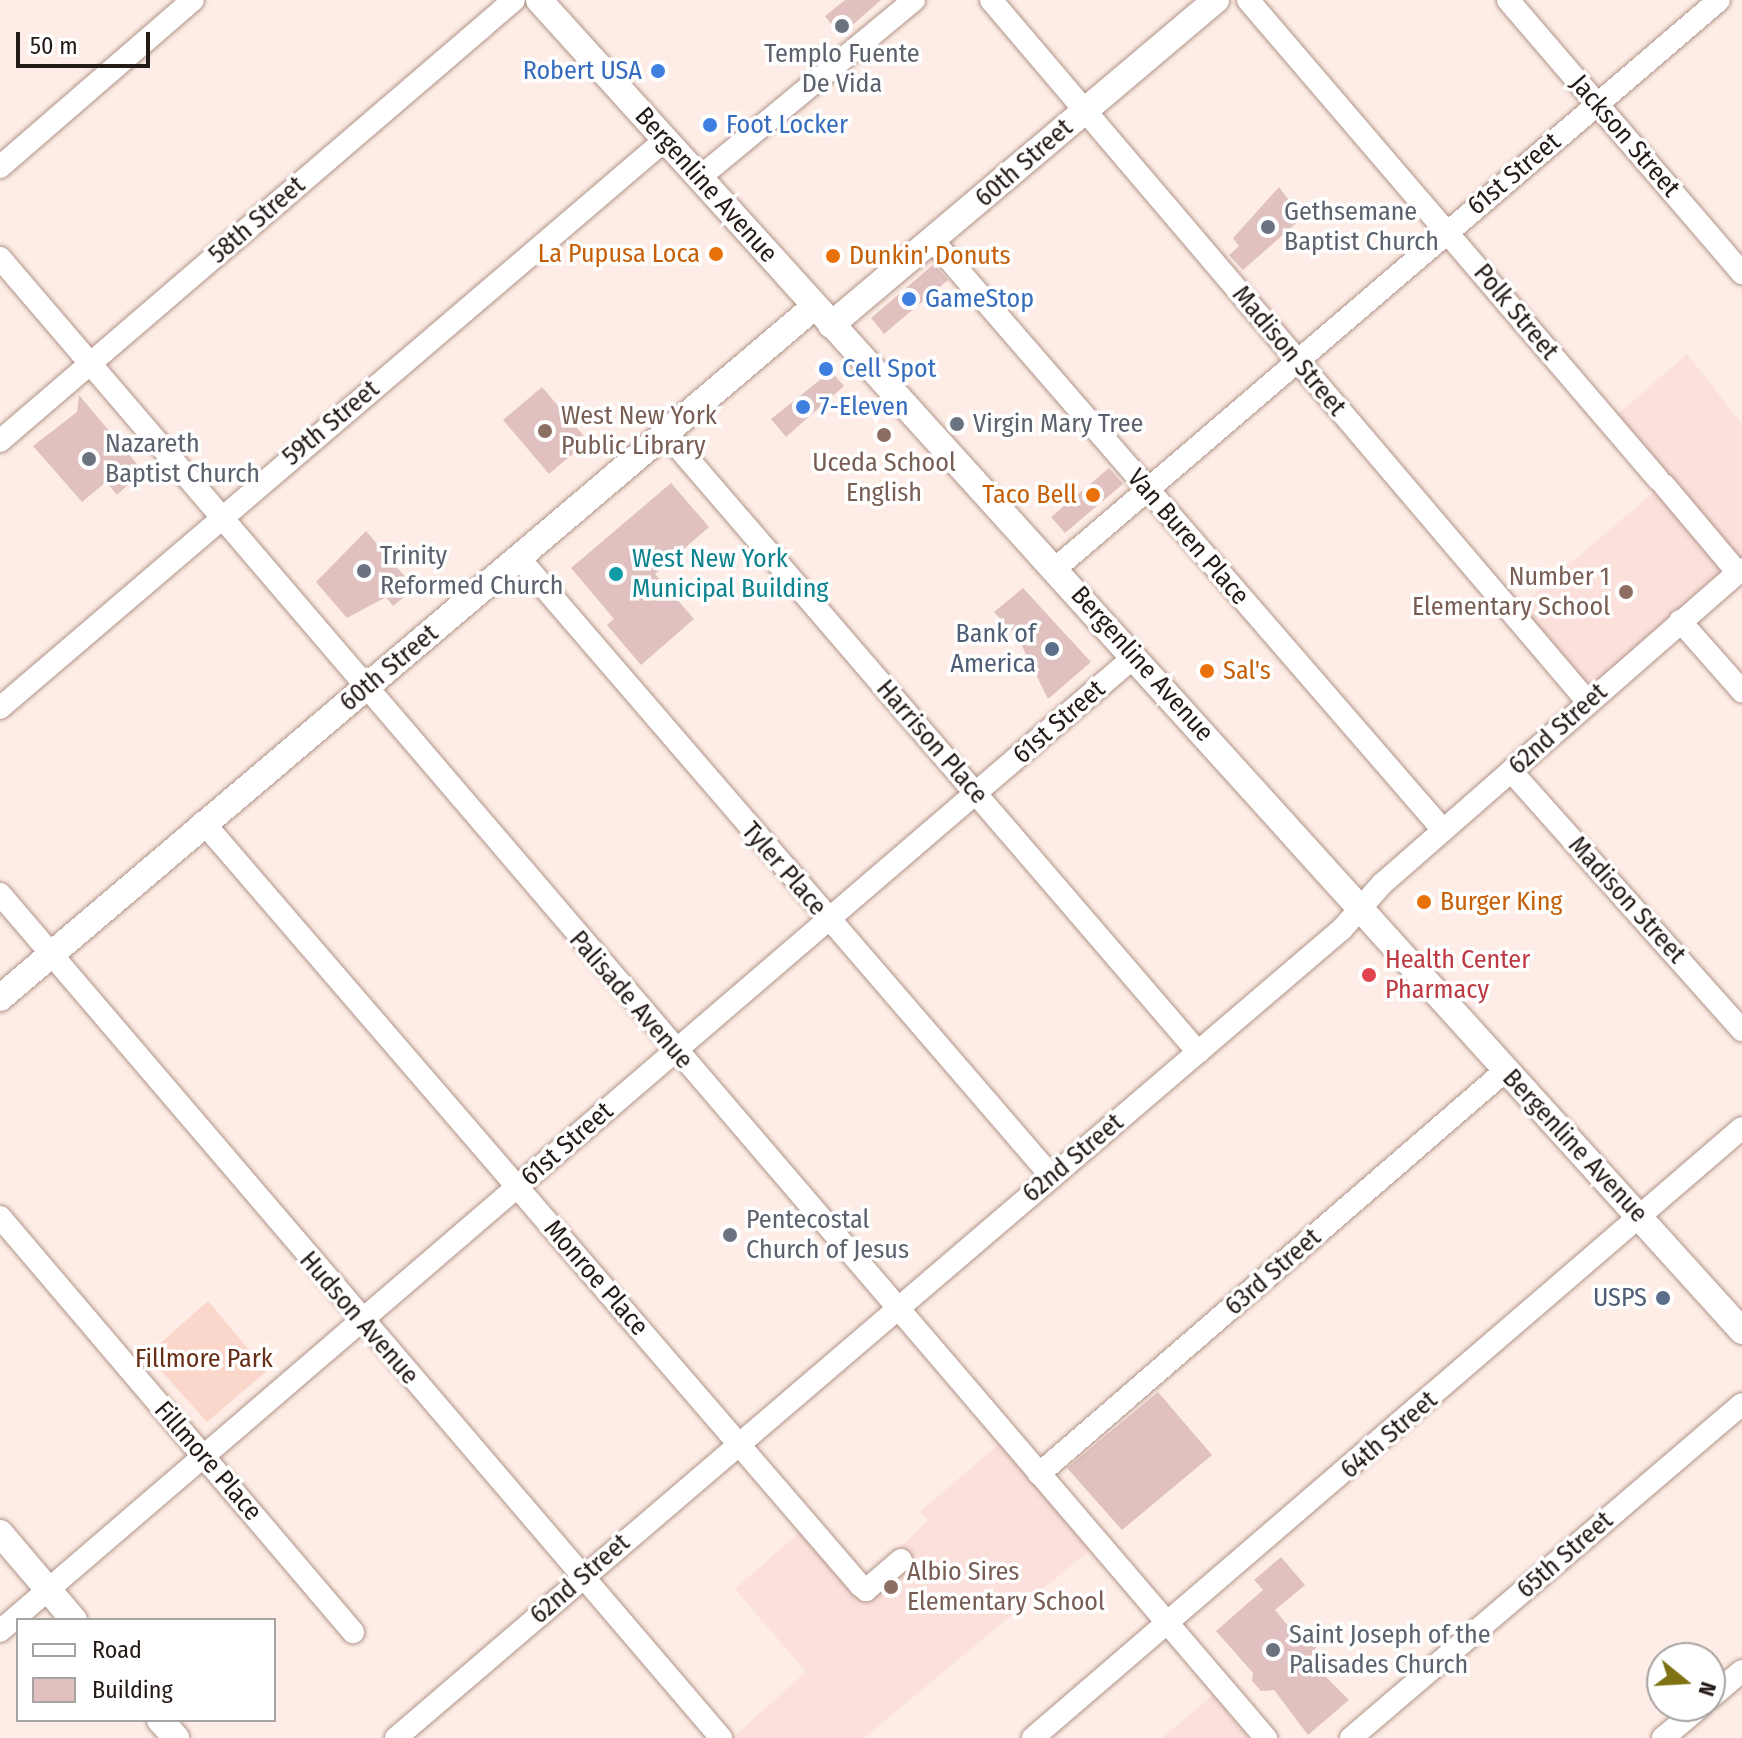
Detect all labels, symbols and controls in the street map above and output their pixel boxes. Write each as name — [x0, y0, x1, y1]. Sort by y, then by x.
scale bar — [20, 16, 154, 66]
marker: Templo Fuente De Vida — [833, 17, 851, 35]
text: 50 m — [30, 32, 78, 60]
place label: Templo Fuente De Vida — [764, 38, 920, 100]
place label: Robert USA — [523, 55, 642, 87]
marker: Robert USA — [649, 62, 667, 80]
street label: Jackson Street — [1564, 69, 1686, 203]
street label: Bergenline Avenue — [628, 101, 784, 269]
place label: Foot Locker — [726, 109, 848, 141]
street label: 60th Street — [969, 112, 1079, 214]
marker: Foot Locker — [701, 116, 719, 134]
street label: 61st Street — [1461, 126, 1567, 222]
street label: 58th Street — [203, 170, 311, 270]
place label: Gethsemane Baptist Church — [1284, 196, 1439, 258]
marker: Gethsemane Baptist Church — [1259, 218, 1277, 236]
place label: La Pupusa Loca — [538, 238, 700, 270]
place label: Dunkin' Donuts — [849, 240, 1011, 272]
marker: La Pupusa Loca — [707, 245, 725, 263]
marker: Dunkin' Donuts — [824, 247, 842, 265]
street label: Polk Street — [1467, 258, 1565, 366]
street label: Madison Street — [1226, 280, 1352, 422]
place label: GameStop — [925, 283, 1034, 315]
marker: GameStop — [900, 290, 918, 308]
place label: Cell Spot — [842, 353, 936, 385]
marker: Cell Spot — [817, 360, 835, 378]
street label: 59th Street — [276, 374, 386, 472]
place label: 7-Eleven — [819, 391, 909, 423]
marker: 7-Eleven — [794, 398, 812, 416]
place label: West New York Public Library — [561, 400, 717, 462]
place label: Virgin Mary Tree — [973, 408, 1143, 440]
marker: Virgin Mary Tree — [948, 415, 966, 433]
marker: West New York Public Library — [536, 422, 554, 440]
marker: Uceda School English — [875, 426, 893, 444]
place label: Nazareth Baptist Church — [105, 428, 260, 490]
place label: Uceda School English — [812, 447, 956, 508]
marker: Nazareth Baptist Church — [80, 450, 98, 468]
street label: Van Buren Place — [1121, 463, 1255, 611]
place label: Taco Bell — [982, 479, 1077, 511]
marker: Taco Bell — [1084, 486, 1102, 504]
place label: Trinity Reformed Church — [380, 540, 563, 602]
place label: West New York Municipal Building — [632, 543, 829, 604]
place label: Number 1 Elementary School — [1412, 561, 1610, 622]
marker: Trinity Reformed Church — [355, 562, 373, 580]
marker: West New York Municipal Building — [607, 565, 625, 583]
street label: Bergenline Avenue — [1064, 580, 1220, 748]
marker: Number 1 Elementary School — [1617, 583, 1635, 601]
street label: 60th Street — [334, 618, 444, 718]
place label: Bank of America — [950, 618, 1036, 680]
marker: Bank of America — [1043, 640, 1061, 658]
place label: Sal's — [1223, 655, 1271, 687]
marker: Sal's — [1198, 662, 1216, 680]
street label: Harrison Place — [870, 674, 994, 810]
street label: 61st Street — [1007, 674, 1111, 770]
street label: 62nd Street — [1502, 677, 1614, 781]
street label: Tyler Place — [735, 816, 833, 922]
street label: Madison Street — [1562, 830, 1692, 970]
place label: Burger King — [1440, 886, 1563, 918]
marker: Burger King — [1415, 893, 1433, 911]
street label: Palisade Avenue — [563, 925, 699, 1075]
place label: Health Center Pharmacy — [1385, 944, 1530, 1006]
marker: Health Center Pharmacy — [1360, 966, 1378, 984]
street label: Bergenline Avenue — [1496, 1063, 1654, 1229]
street label: 61st Street — [515, 1096, 619, 1192]
street label: 62nd Street — [1016, 1107, 1130, 1209]
place label: Pentecostal Church of Jesus — [746, 1204, 909, 1266]
street label: Monroe Place — [537, 1214, 655, 1342]
street label: 63rd Street — [1219, 1222, 1327, 1322]
marker: Pentecostal Church of Jesus — [721, 1226, 739, 1244]
street label: Hudson Avenue — [293, 1245, 425, 1391]
place label: USPS — [1593, 1282, 1647, 1314]
marker: USPS — [1654, 1289, 1672, 1307]
park label: Fillmore Park — [135, 1343, 273, 1375]
street label: 64th Street — [1334, 1385, 1444, 1485]
street label: Fillmore Place — [148, 1395, 268, 1527]
street label: 65th Street — [1511, 1505, 1619, 1605]
street label: 62nd Street — [524, 1527, 636, 1631]
place label: Albio Sires Elementary School — [907, 1556, 1105, 1618]
marker: Albio Sires Elementary School — [882, 1578, 900, 1596]
legend — [16, 1618, 276, 1722]
place label: Saint Joseph of the Palisades Church — [1289, 1619, 1491, 1680]
text: Road — [92, 1636, 142, 1664]
marker: Saint Joseph of the Palisades Church — [1264, 1641, 1282, 1659]
north arrow — [1646, 1642, 1726, 1722]
text: Building — [92, 1676, 173, 1704]
text: N — [1693, 1679, 1722, 1699]

